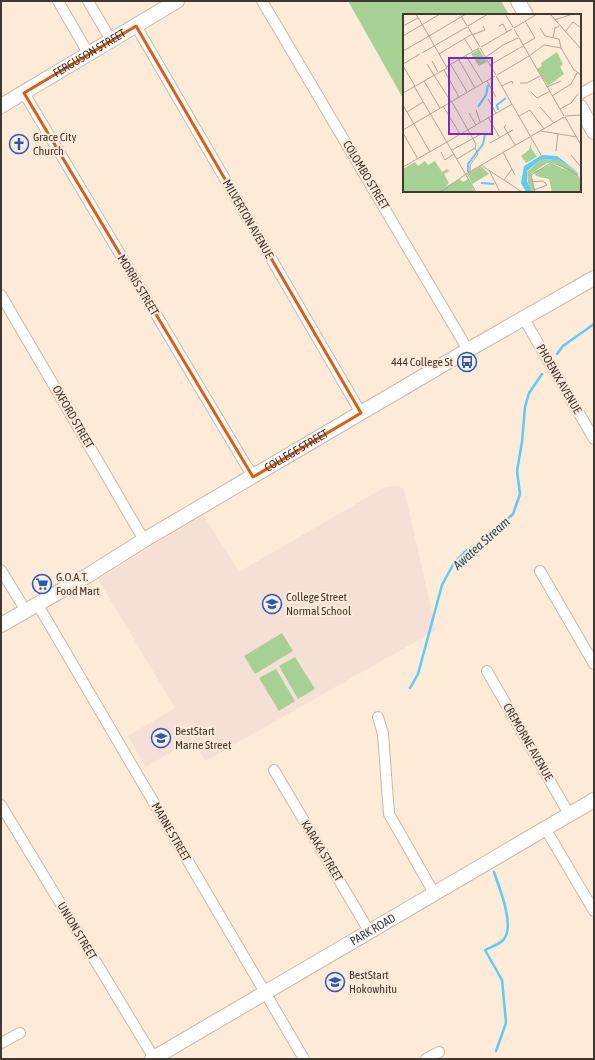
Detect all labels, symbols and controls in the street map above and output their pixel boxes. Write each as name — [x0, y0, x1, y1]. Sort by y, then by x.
inset map — [403, 14, 581, 192]
street label: FERGUSON STREET — [51, 26, 129, 80]
place label: Grace City Church — [33, 130, 76, 158]
church icon: Grace City Church — [8, 133, 30, 155]
street label: COLOMBO STREET — [340, 138, 392, 213]
street label: MILVERTON AVENUE — [220, 177, 276, 261]
street label: MORRIS STREET — [114, 252, 162, 319]
street label: PHOENIX AVENUE — [533, 342, 585, 416]
bus stop icon: 444 College St — [456, 351, 478, 373]
place label: 444 College St — [391, 355, 454, 369]
street label: OXFORD STREET — [49, 383, 97, 452]
street label: COLLEGE STREET — [262, 426, 331, 475]
water label: Awatea Stream — [449, 514, 513, 573]
place label: G.O.A.T. Food Mart — [56, 570, 100, 598]
supermarket icon: G.O.A.T. Food Mart — [31, 573, 53, 595]
place label: College Street Normal School — [286, 590, 352, 618]
school or university icon: College Street Normal School — [261, 593, 283, 615]
street label: CREMORNE AVENUE — [500, 701, 556, 783]
place label: BestStart Marne Street — [175, 724, 232, 752]
school or university icon: BestStart Marne Street — [150, 727, 172, 749]
street label: MARNE STREET — [149, 800, 194, 865]
street label: KARAKA STREET — [298, 818, 346, 885]
street label: UNION STREET — [54, 900, 100, 963]
street label: PARK ROAD — [348, 911, 398, 948]
place label: BestStart Hokowhitu — [349, 968, 397, 996]
school or university icon: BestStart Hokowhitu — [324, 971, 346, 993]

